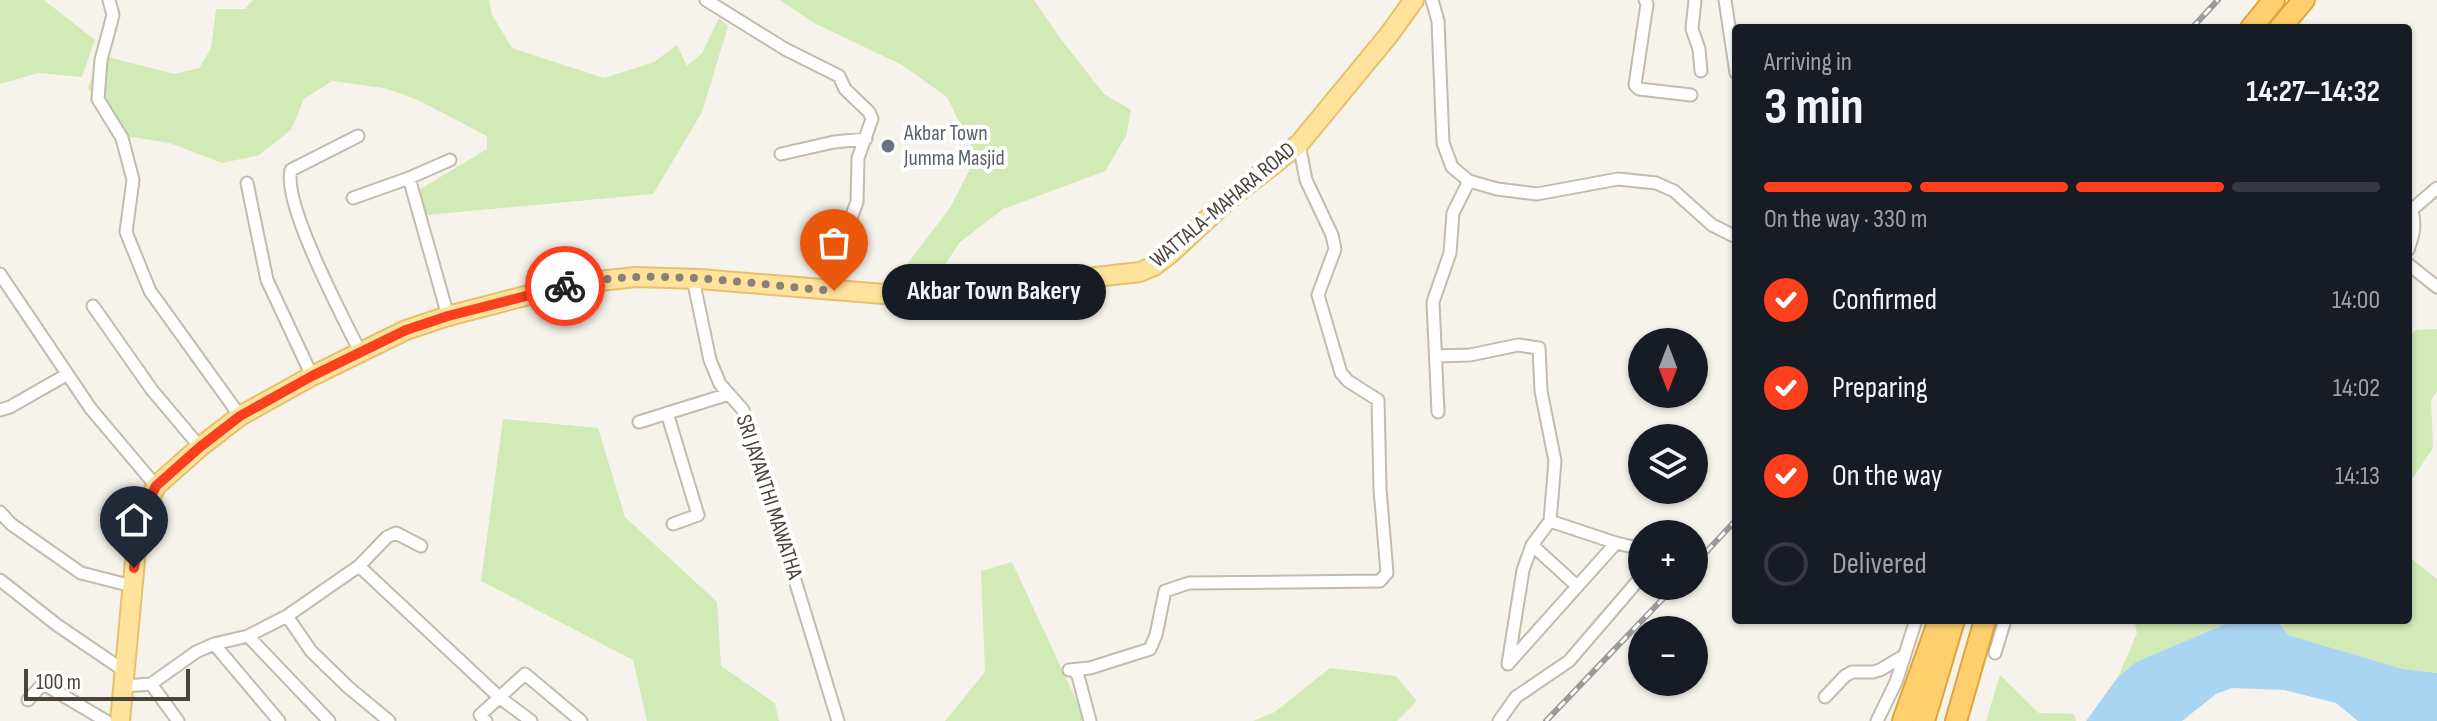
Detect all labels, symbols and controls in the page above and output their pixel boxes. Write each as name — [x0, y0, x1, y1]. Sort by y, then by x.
text: Arriving in — [1764, 47, 1852, 78]
text: 14:27–14:32 — [2246, 74, 2380, 110]
text: 3 min — [1764, 76, 1864, 139]
place label: Akbar Town Jumma Masjid — [903, 120, 1005, 172]
street label: WATTALA-MAHARA ROAD — [1145, 136, 1301, 274]
marker: Akbar Town Jumma Masjid — [879, 137, 897, 155]
text: On the way · 330 m — [1764, 204, 1927, 235]
pin — [800, 209, 868, 291]
icon: bag — [812, 221, 856, 265]
courier — [525, 246, 605, 326]
callout: Akbar Town Bakery — [882, 263, 1106, 319]
icon: bike — [543, 264, 587, 308]
text: Akbar Town Bakery — [907, 276, 1081, 307]
icon: check — [1764, 278, 1808, 322]
text: Confirmed — [1832, 282, 1937, 318]
text: 14:00 — [2332, 285, 2380, 316]
north arrow — [1628, 328, 1708, 408]
map controls — [1628, 328, 1708, 696]
icon: check — [1764, 366, 1808, 410]
text: Preparing — [1832, 370, 1928, 406]
text: 14:02 — [2333, 373, 2380, 404]
street label: SRI JAYANTHI MAWATHA — [730, 411, 808, 583]
button: layers — [1628, 424, 1708, 504]
icon: check — [1764, 454, 1808, 498]
text: On the way — [1832, 458, 1942, 494]
text: 14:13 — [2335, 461, 2380, 492]
pin — [100, 486, 168, 568]
icon: home — [112, 498, 156, 542]
button: + — [1628, 520, 1708, 600]
text: Delivered — [1832, 546, 1927, 582]
button: − — [1628, 616, 1708, 696]
scale bar — [24, 665, 190, 701]
text: 100 m — [36, 669, 81, 696]

